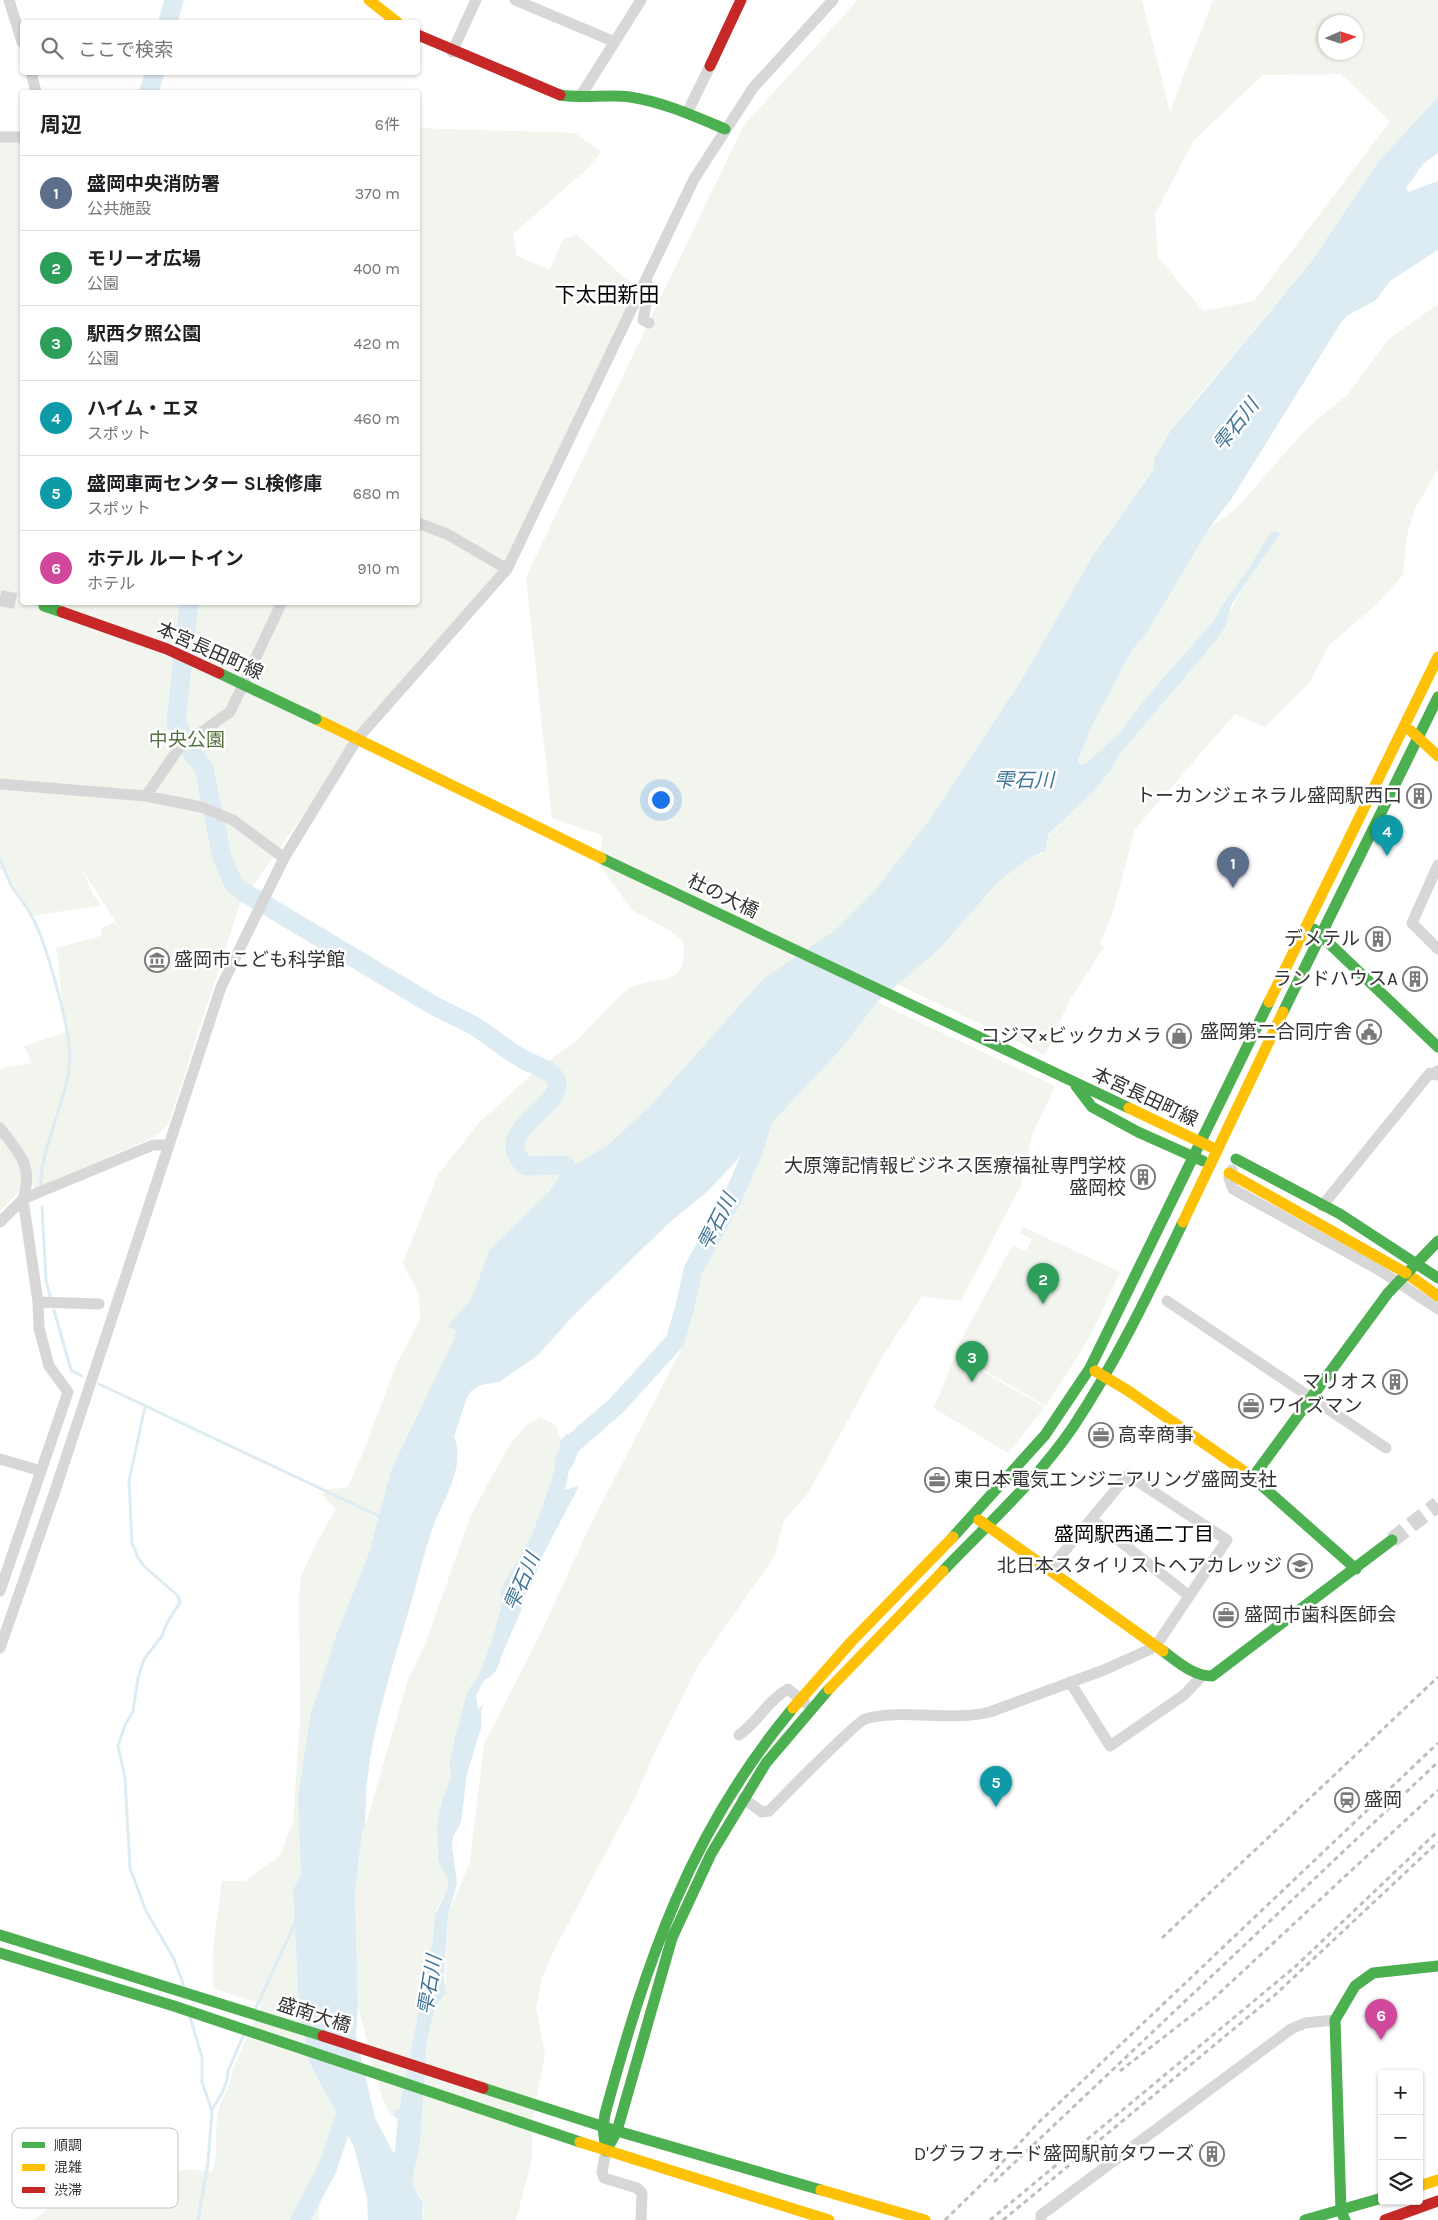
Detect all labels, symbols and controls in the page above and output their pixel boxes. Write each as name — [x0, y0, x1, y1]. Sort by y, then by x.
north arrow — [1318, 15, 1363, 60]
search box — [20, 20, 420, 75]
icon: search — [38, 34, 66, 62]
text: ここで検索 — [78, 39, 173, 61]
text: 周辺 — [40, 113, 82, 137]
text: 6件 — [375, 115, 400, 134]
text: 盛岡中央消防署 — [87, 173, 220, 195]
text: 1 — [53, 184, 59, 203]
text: 370 m — [355, 184, 400, 203]
text: 公共施設 — [87, 199, 151, 218]
text: モリーオ広場 — [87, 248, 201, 270]
text: 2 — [51, 259, 61, 278]
text: 400 m — [353, 259, 400, 278]
text: 公園 — [87, 274, 119, 293]
district label: 下太田新田 — [555, 283, 660, 307]
text: 駅西夕照公園 — [87, 323, 201, 345]
text: 3 — [51, 334, 61, 353]
text: 420 m — [354, 334, 400, 353]
text: 公園 — [87, 349, 119, 368]
water label: 雫石川 — [1208, 393, 1265, 456]
text: ハイム・エヌ — [87, 398, 200, 420]
text: 4 — [51, 409, 61, 428]
text: 460 m — [354, 409, 400, 428]
text: スポット — [87, 424, 151, 443]
text: 盛岡車両センター SL検修庫 — [87, 473, 322, 495]
text: 5 — [51, 484, 61, 503]
text: 680 m — [353, 484, 400, 503]
text: スポット — [87, 499, 151, 518]
text: ホテル ルートイン — [87, 548, 244, 570]
text: 6 — [51, 559, 61, 578]
text: 910 m — [357, 559, 400, 578]
text: ホテル — [87, 574, 135, 593]
street label: 本宮長田町線 — [153, 618, 267, 684]
park label: 中央公園 — [149, 729, 225, 751]
water label: 雫石川 — [994, 769, 1056, 792]
building icon: トーカンジェネラル盛岡駅西口 — [1406, 783, 1432, 809]
place label: トーカンジェネラル盛岡駅西口 — [1136, 785, 1402, 807]
your location — [648, 787, 674, 813]
pin: 4 — [1371, 815, 1403, 856]
pin: 1 — [1217, 847, 1249, 888]
street label: 杜の大橋 — [684, 869, 762, 923]
building icon: デメテル — [1365, 926, 1391, 952]
place label: デメテル — [1284, 928, 1360, 950]
museum icon: 盛岡市こども科学館 — [144, 947, 170, 973]
place label: 盛岡市こども科学館 — [174, 949, 345, 971]
building icon: ランドハウスA — [1402, 966, 1428, 992]
place label: ランドハウスA — [1273, 968, 1398, 990]
public building icon: 盛岡第二合同庁舎 — [1356, 1019, 1382, 1045]
place label: 盛岡第二合同庁舎 — [1200, 1021, 1352, 1043]
shop icon: コジマ×ビックカメラ — [1166, 1023, 1192, 1049]
place label: コジマ×ビックカメラ — [981, 1025, 1162, 1047]
street label: 本宮長田町線 — [1089, 1063, 1201, 1131]
place label: 大原簿記情報ビジネス医療福祉専門学校 盛岡校 — [784, 1155, 1126, 1199]
building icon: 大原簿記情報ビジネス医療福祉専門学校 盛岡校 — [1130, 1164, 1156, 1190]
water label: 雫石川 — [693, 1188, 742, 1254]
pin: 2 — [1027, 1263, 1059, 1304]
pin: 3 — [956, 1341, 988, 1382]
building icon: マリオス — [1382, 1369, 1408, 1395]
place label: マリオス — [1302, 1371, 1378, 1393]
office icon: ワイズマン — [1238, 1393, 1264, 1419]
place label: ワイズマン — [1268, 1395, 1362, 1417]
office icon: 高幸商事 — [1088, 1422, 1114, 1448]
place label: 高幸商事 — [1118, 1424, 1194, 1446]
office icon: 東日本電気エンジニアリング盛岡支社 — [924, 1467, 950, 1493]
place label: 東日本電気エンジニアリング盛岡支社 — [954, 1469, 1277, 1491]
district label: 盛岡駅西通二丁目 — [1054, 1523, 1214, 1546]
water label: 雫石川 — [500, 1548, 545, 1614]
school or university icon: 北日本スタイリストヘアカレッジ — [1287, 1553, 1313, 1579]
place label: 北日本スタイリストヘアカレッジ — [997, 1555, 1282, 1577]
office icon: 盛岡市歯科医師会 — [1213, 1602, 1239, 1628]
place label: 盛岡市歯科医師会 — [1244, 1604, 1396, 1626]
pin: 5 — [980, 1766, 1012, 1807]
station icon: 盛岡 — [1334, 1787, 1360, 1813]
place label: 盛岡 — [1364, 1789, 1402, 1811]
water label: 雫石川 — [414, 1952, 446, 2016]
street label: 盛南大橋 — [274, 1993, 354, 2037]
pin: 6 — [1365, 1999, 1397, 2040]
map controls — [1378, 2070, 1423, 2205]
button: + — [1378, 2070, 1423, 2115]
button: − — [1378, 2115, 1423, 2160]
legend — [12, 2128, 178, 2208]
text: 順調 — [54, 2137, 82, 2154]
building icon: D'グラフォード盛岡駅前タワーズ — [1199, 2141, 1225, 2167]
place label: D'グラフォード盛岡駅前タワーズ — [914, 2143, 1194, 2165]
text: 混雑 — [54, 2159, 82, 2176]
button: layers — [1378, 2160, 1423, 2205]
text: 渋滞 — [54, 2182, 82, 2199]

